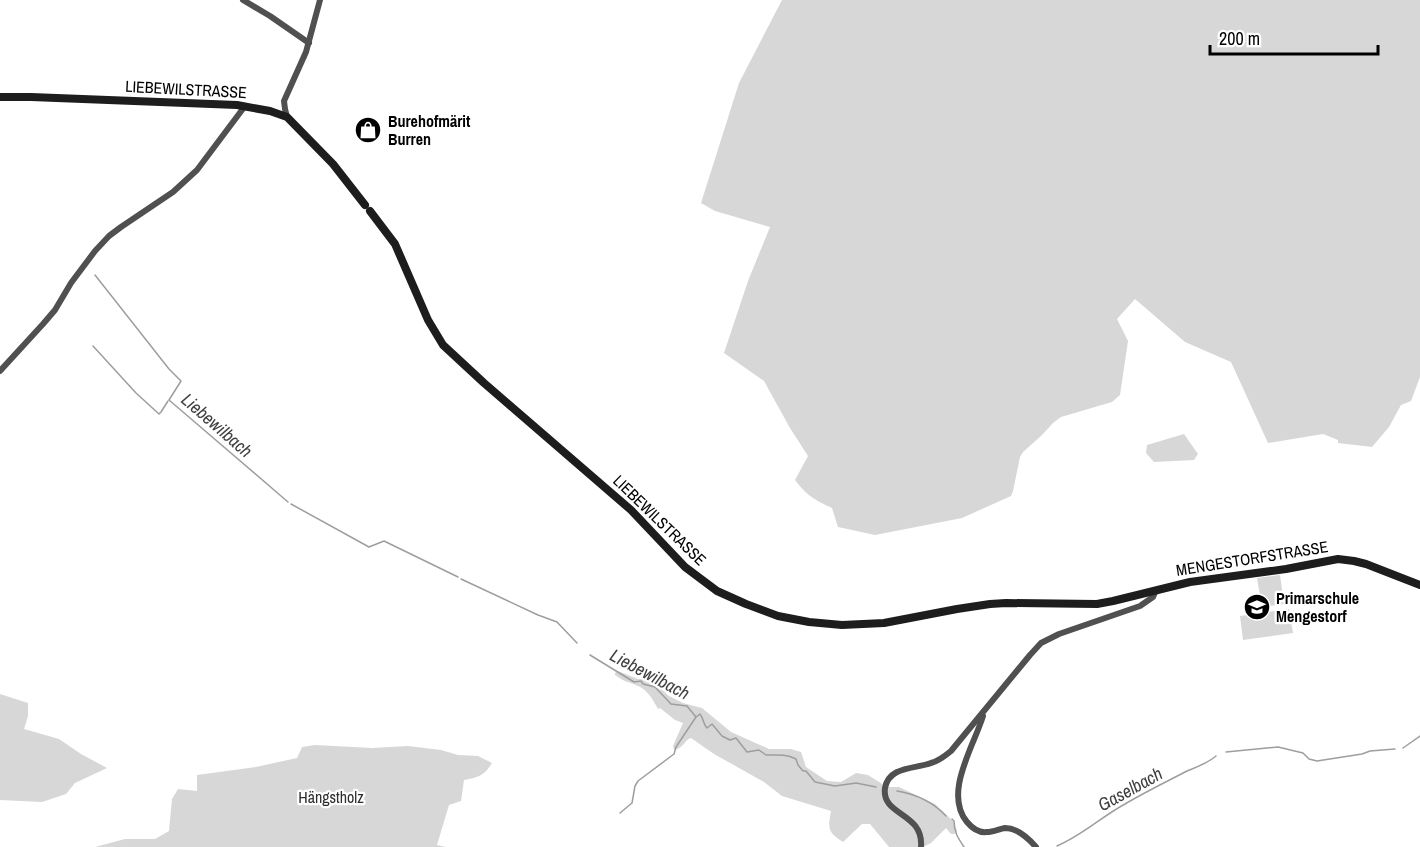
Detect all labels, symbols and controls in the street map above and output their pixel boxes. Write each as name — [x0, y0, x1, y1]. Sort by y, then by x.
scale bar — [1210, 18, 1378, 56]
text: 200 m — [1219, 26, 1260, 51]
street label: LIEBEWILSTRASSE — [125, 75, 247, 103]
place label: Burehofmärit Burren — [388, 110, 471, 150]
shop icon: Burehofmärit Burren — [353, 115, 383, 145]
water label: Liebewilbach — [176, 387, 258, 463]
street label: LIEBEWILSTRASSE — [609, 470, 711, 570]
street label: MENGESTORFSTRASSE — [1174, 535, 1330, 581]
place label: Primarschule Mengestorf — [1276, 587, 1359, 627]
school or university icon: Primarschule Mengestorf — [1242, 592, 1272, 622]
water label: Liebewilbach — [606, 643, 694, 705]
water label: Gaselbach — [1093, 761, 1167, 817]
park label: Hängstholz — [298, 786, 364, 808]

